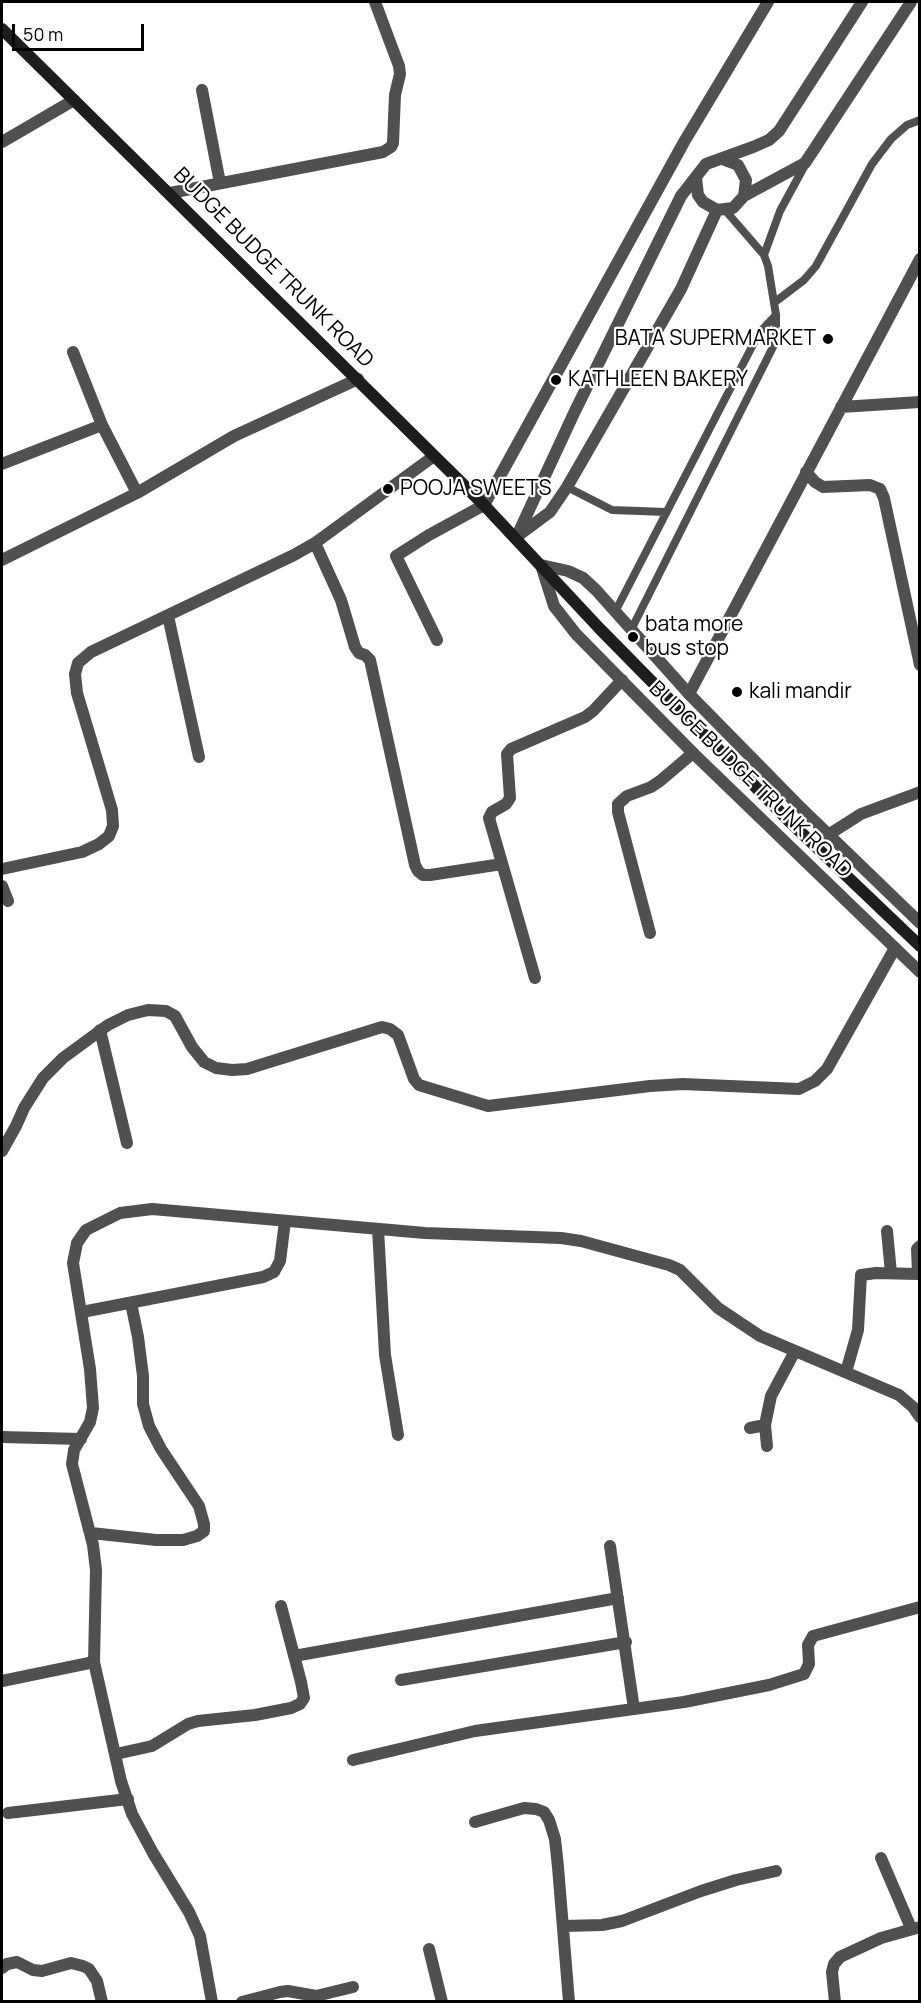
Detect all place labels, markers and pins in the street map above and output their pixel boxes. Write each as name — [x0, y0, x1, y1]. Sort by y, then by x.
place label: BATA SUPERMARKET — [615, 326, 816, 352]
marker: BATA SUPERMARKET — [821, 332, 835, 346]
place label: KATHLEEN BAKERY — [568, 367, 748, 393]
marker: KATHLEEN BAKERY — [549, 373, 563, 387]
place label: POOJA SWEETS — [400, 476, 551, 502]
marker: POOJA SWEETS — [381, 482, 395, 496]
place label: bata more bus stop — [645, 612, 743, 662]
marker: bata more bus stop — [626, 630, 640, 644]
place label: kali mandir — [749, 679, 852, 705]
marker: kali mandir — [730, 685, 744, 699]

